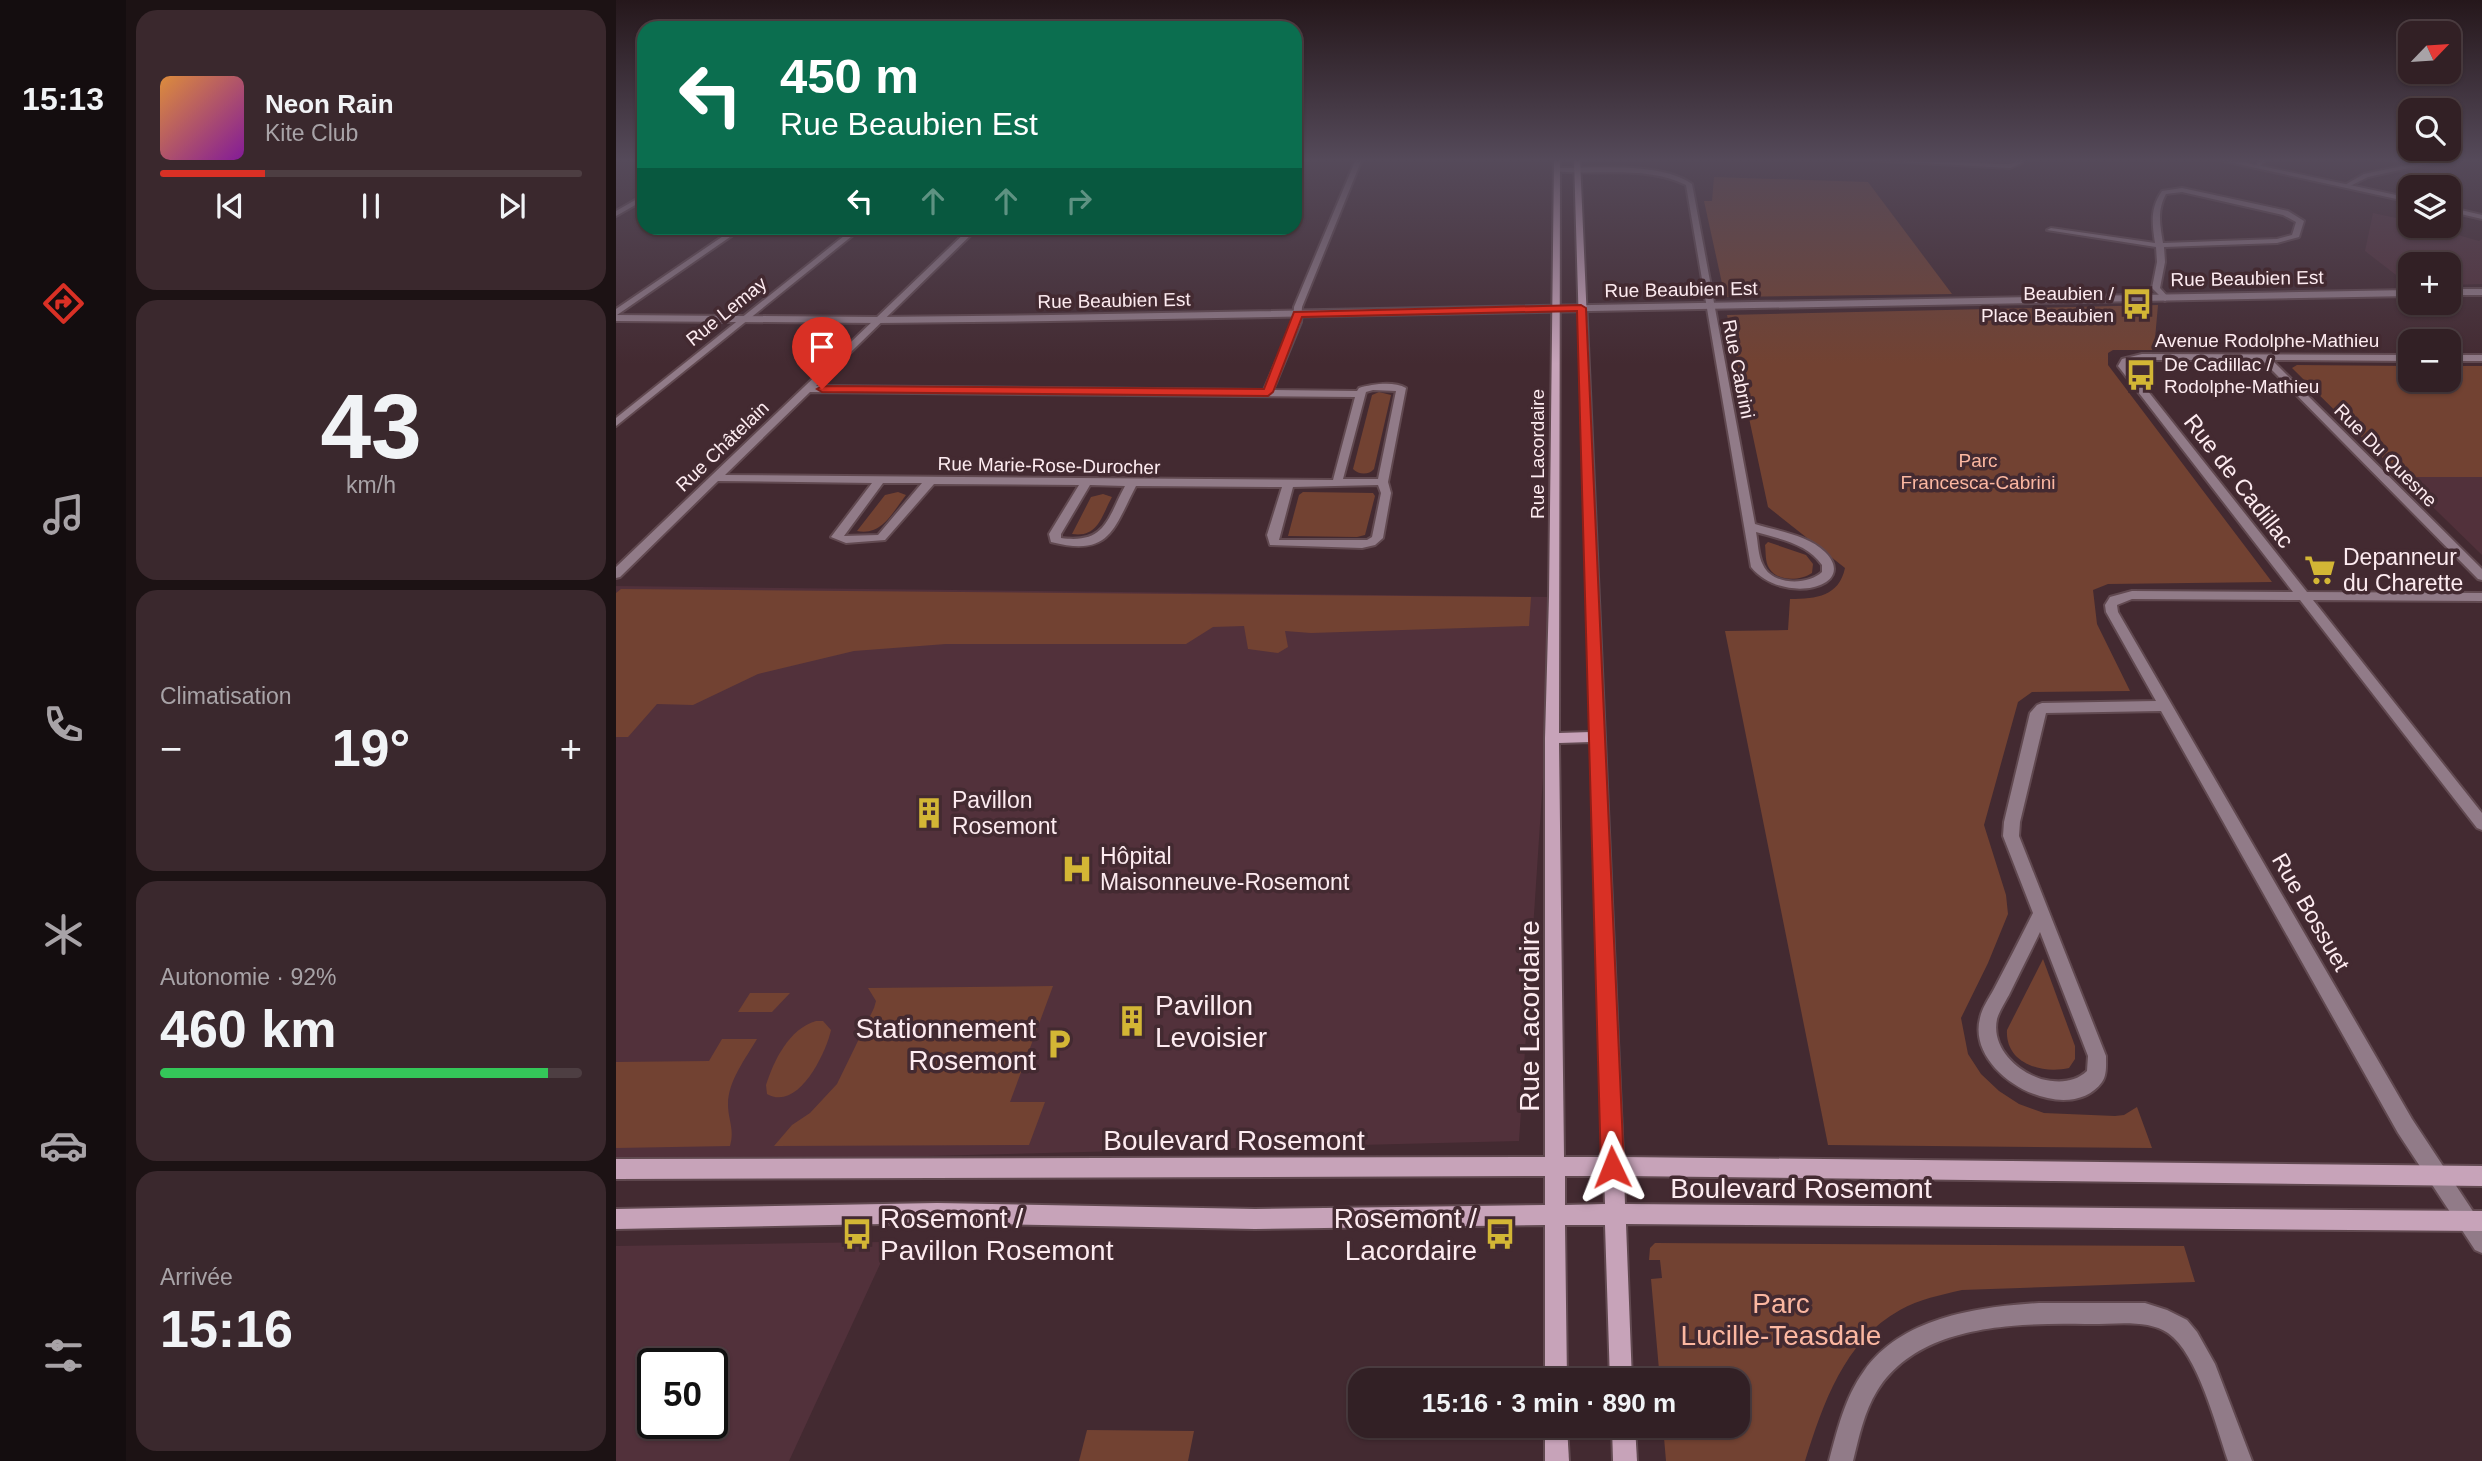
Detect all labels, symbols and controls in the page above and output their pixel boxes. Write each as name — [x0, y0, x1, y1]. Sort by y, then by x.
north arrow — [2398, 21, 2460, 84]
map controls — [2398, 21, 2461, 392]
icon: left — [665, 49, 756, 140]
text: 450 m — [780, 49, 919, 103]
text: 15:13 — [22, 81, 104, 117]
text: Neon Rain — [265, 89, 394, 119]
button: search — [2398, 98, 2461, 161]
text: Rue Beaubien Est — [780, 106, 1038, 142]
text: Kite Club — [265, 120, 358, 146]
button: layers — [2398, 175, 2461, 238]
icon: left — [841, 182, 879, 220]
icon: ahead — [914, 182, 952, 220]
icon: ahead — [987, 182, 1025, 220]
icon: right — [1060, 182, 1098, 220]
icon: previous — [211, 187, 249, 225]
icon: pause — [352, 187, 390, 225]
icon: next — [493, 187, 531, 225]
button: + — [2398, 252, 2461, 315]
street label: Rue Beaubien Est — [2170, 267, 2324, 290]
street label: Rue Lemay — [682, 272, 771, 350]
street label: Rue Beaubien Est — [1604, 278, 1758, 301]
icon: directions — [39, 279, 88, 328]
place label: Beaubien / Place Beaubien — [1981, 283, 2115, 326]
bus stop icon: Beaubien / Place Beaubien — [2120, 287, 2154, 321]
street label: Rue Beaubien Est — [1037, 289, 1191, 312]
pin — [792, 317, 852, 389]
street label: Rue Cabrini — [1719, 318, 1758, 420]
icon: arrive — [803, 328, 841, 366]
button: − — [2398, 329, 2461, 392]
street label: Avenue Rodolphe-Mathieu — [2155, 330, 2379, 351]
place label: De Cadillac / Rodolphe-Mathieu — [2164, 354, 2319, 397]
bus stop icon: De Cadillac / Rodolphe-Mathieu — [2124, 358, 2158, 392]
text: 43 — [320, 376, 422, 477]
street label: Rue Lacordaire — [1527, 389, 1548, 519]
street label: Rue Châtelain — [672, 397, 773, 496]
street label: Rue Du Quesne — [2330, 400, 2441, 511]
street label: Rue de Cadillac — [2179, 409, 2299, 553]
park label: Parc Francesca-Cabrini — [1900, 450, 2056, 493]
street label: Rue Marie-Rose-Durocher — [937, 453, 1161, 478]
text: km/h — [346, 472, 396, 498]
icon: music — [39, 490, 88, 539]
place label: Depanneur du Charette — [2343, 544, 2463, 596]
supermarket icon: Depanneur du Charette — [2303, 553, 2337, 587]
text: Climatisation — [160, 683, 292, 709]
icon: phone — [39, 700, 88, 749]
text: 19° — [332, 719, 410, 777]
text: − — [160, 728, 182, 770]
text: + — [560, 728, 582, 770]
place label: Pavillon Rosemont — [952, 787, 1057, 839]
building icon: Pavillon Rosemont — [912, 796, 946, 830]
place label: Hôpital Maisonneuve-Rosemont — [1100, 843, 1350, 895]
street label: Rue Bossuet — [2267, 848, 2355, 976]
hospital icon: Hôpital Maisonneuve-Rosemont — [1060, 852, 1094, 886]
icon: climate — [39, 910, 88, 959]
street label: Rue Lacordaire — [1514, 920, 1545, 1112]
text: Autonomie · 92% — [160, 964, 336, 990]
place label: Pavillon Levoisier — [1155, 990, 1267, 1053]
text: 460 km — [160, 1000, 336, 1058]
building icon: Pavillon Levoisier — [1115, 1004, 1149, 1038]
place label: Stationnement Rosemont — [855, 1013, 1036, 1076]
parking icon: Stationnement Rosemont — [1042, 1027, 1076, 1061]
icon: car — [39, 1121, 88, 1170]
street label: Boulevard Rosemont — [1103, 1125, 1365, 1156]
position arrow — [1575, 1130, 1649, 1204]
street label: Boulevard Rosemont — [1670, 1173, 1932, 1204]
place label: Rosemont / Pavillon Rosemont — [880, 1203, 1114, 1266]
place label: Rosemont / Lacordaire — [1334, 1203, 1477, 1266]
bus stop icon: Rosemont / Pavillon Rosemont — [840, 1217, 874, 1251]
bus stop icon: Rosemont / Lacordaire — [1483, 1217, 1517, 1251]
text: Arrivée — [160, 1264, 233, 1290]
park label: Parc Lucille-Teasdale — [1681, 1288, 1881, 1351]
text: 15:16 — [160, 1300, 293, 1358]
icon: filters — [39, 1331, 88, 1380]
speed limit sign: 50 — [637, 1348, 728, 1439]
text: 15:16 · 3 min · 890 m — [1422, 1388, 1676, 1418]

